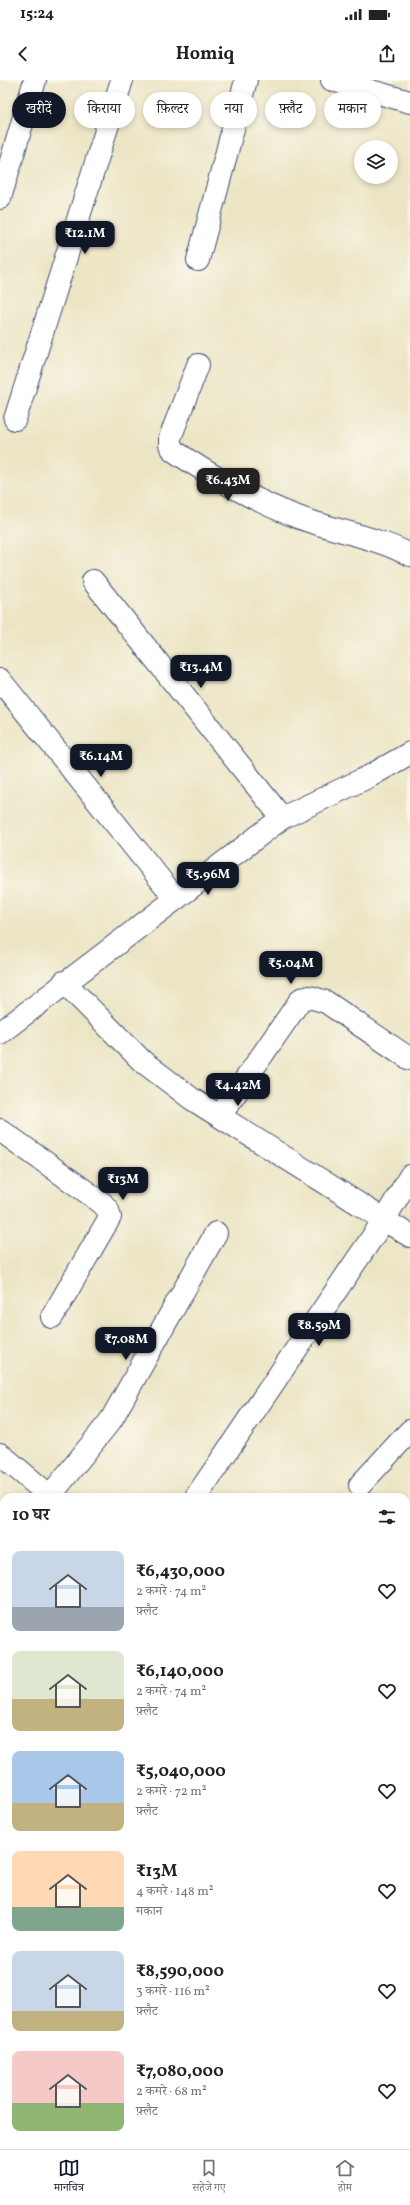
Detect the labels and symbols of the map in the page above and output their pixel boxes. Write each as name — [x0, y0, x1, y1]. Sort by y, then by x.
pin: ₹12.1M — [52, 221, 118, 255]
pin: ₹6.43M — [195, 468, 261, 502]
pin: ₹13.4M — [168, 655, 234, 689]
pin: ₹6.14M — [68, 744, 134, 778]
pin: ₹5.96M — [175, 862, 241, 896]
pin: ₹5.04M — [258, 951, 324, 985]
pin: ₹4.42M — [205, 1073, 271, 1107]
pin: ₹13M — [99, 1167, 147, 1201]
pin: ₹8.59M — [286, 1313, 352, 1347]
pin: ₹7.08M — [93, 1327, 159, 1361]

